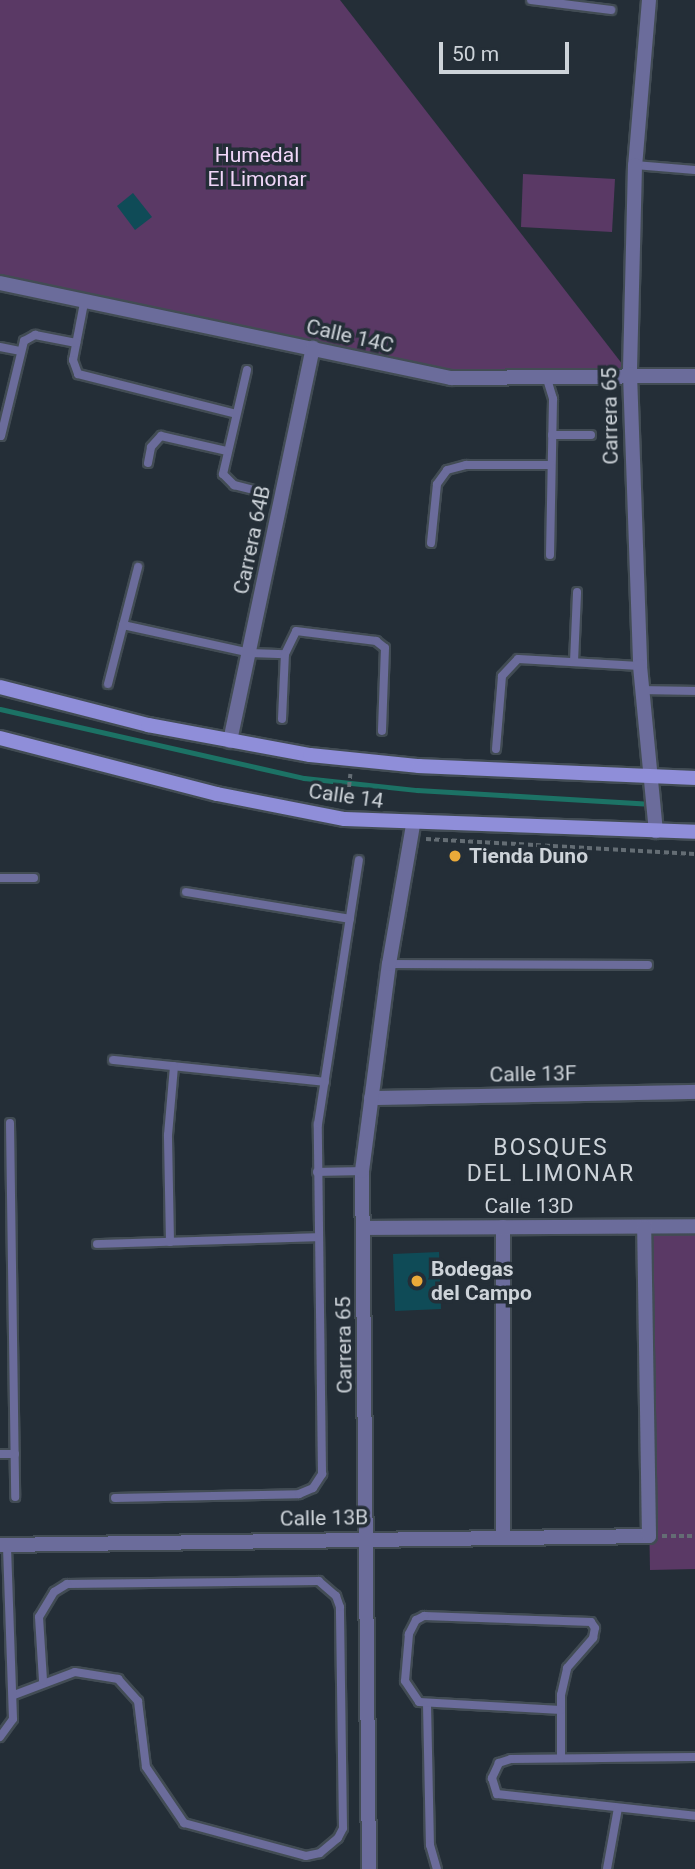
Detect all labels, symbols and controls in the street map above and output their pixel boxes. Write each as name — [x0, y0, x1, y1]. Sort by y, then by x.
scale bar — [443, 28, 572, 72]
text: 50 m — [452, 42, 499, 66]
park label: Humedal El Limonar — [207, 142, 307, 192]
street label: Calle 14C — [304, 314, 396, 358]
street label: Carrera 65 — [597, 367, 623, 465]
street label: Carrera 64B — [228, 483, 276, 597]
street label: Calle 14 — [307, 778, 385, 814]
place label: Tienda Duno — [469, 843, 588, 869]
marker: Tienda Duno — [447, 848, 463, 864]
street label: Calle 13F — [489, 1061, 577, 1087]
district label: BOSQUES DEL LIMONAR — [468, 1134, 634, 1188]
street label: Calle 13D — [484, 1193, 574, 1219]
place label: Bodegas del Campo — [431, 1256, 532, 1306]
marker: Bodegas del Campo — [409, 1273, 425, 1289]
street label: Carrera 65 — [331, 1296, 357, 1394]
street label: Calle 13B — [280, 1505, 368, 1531]

